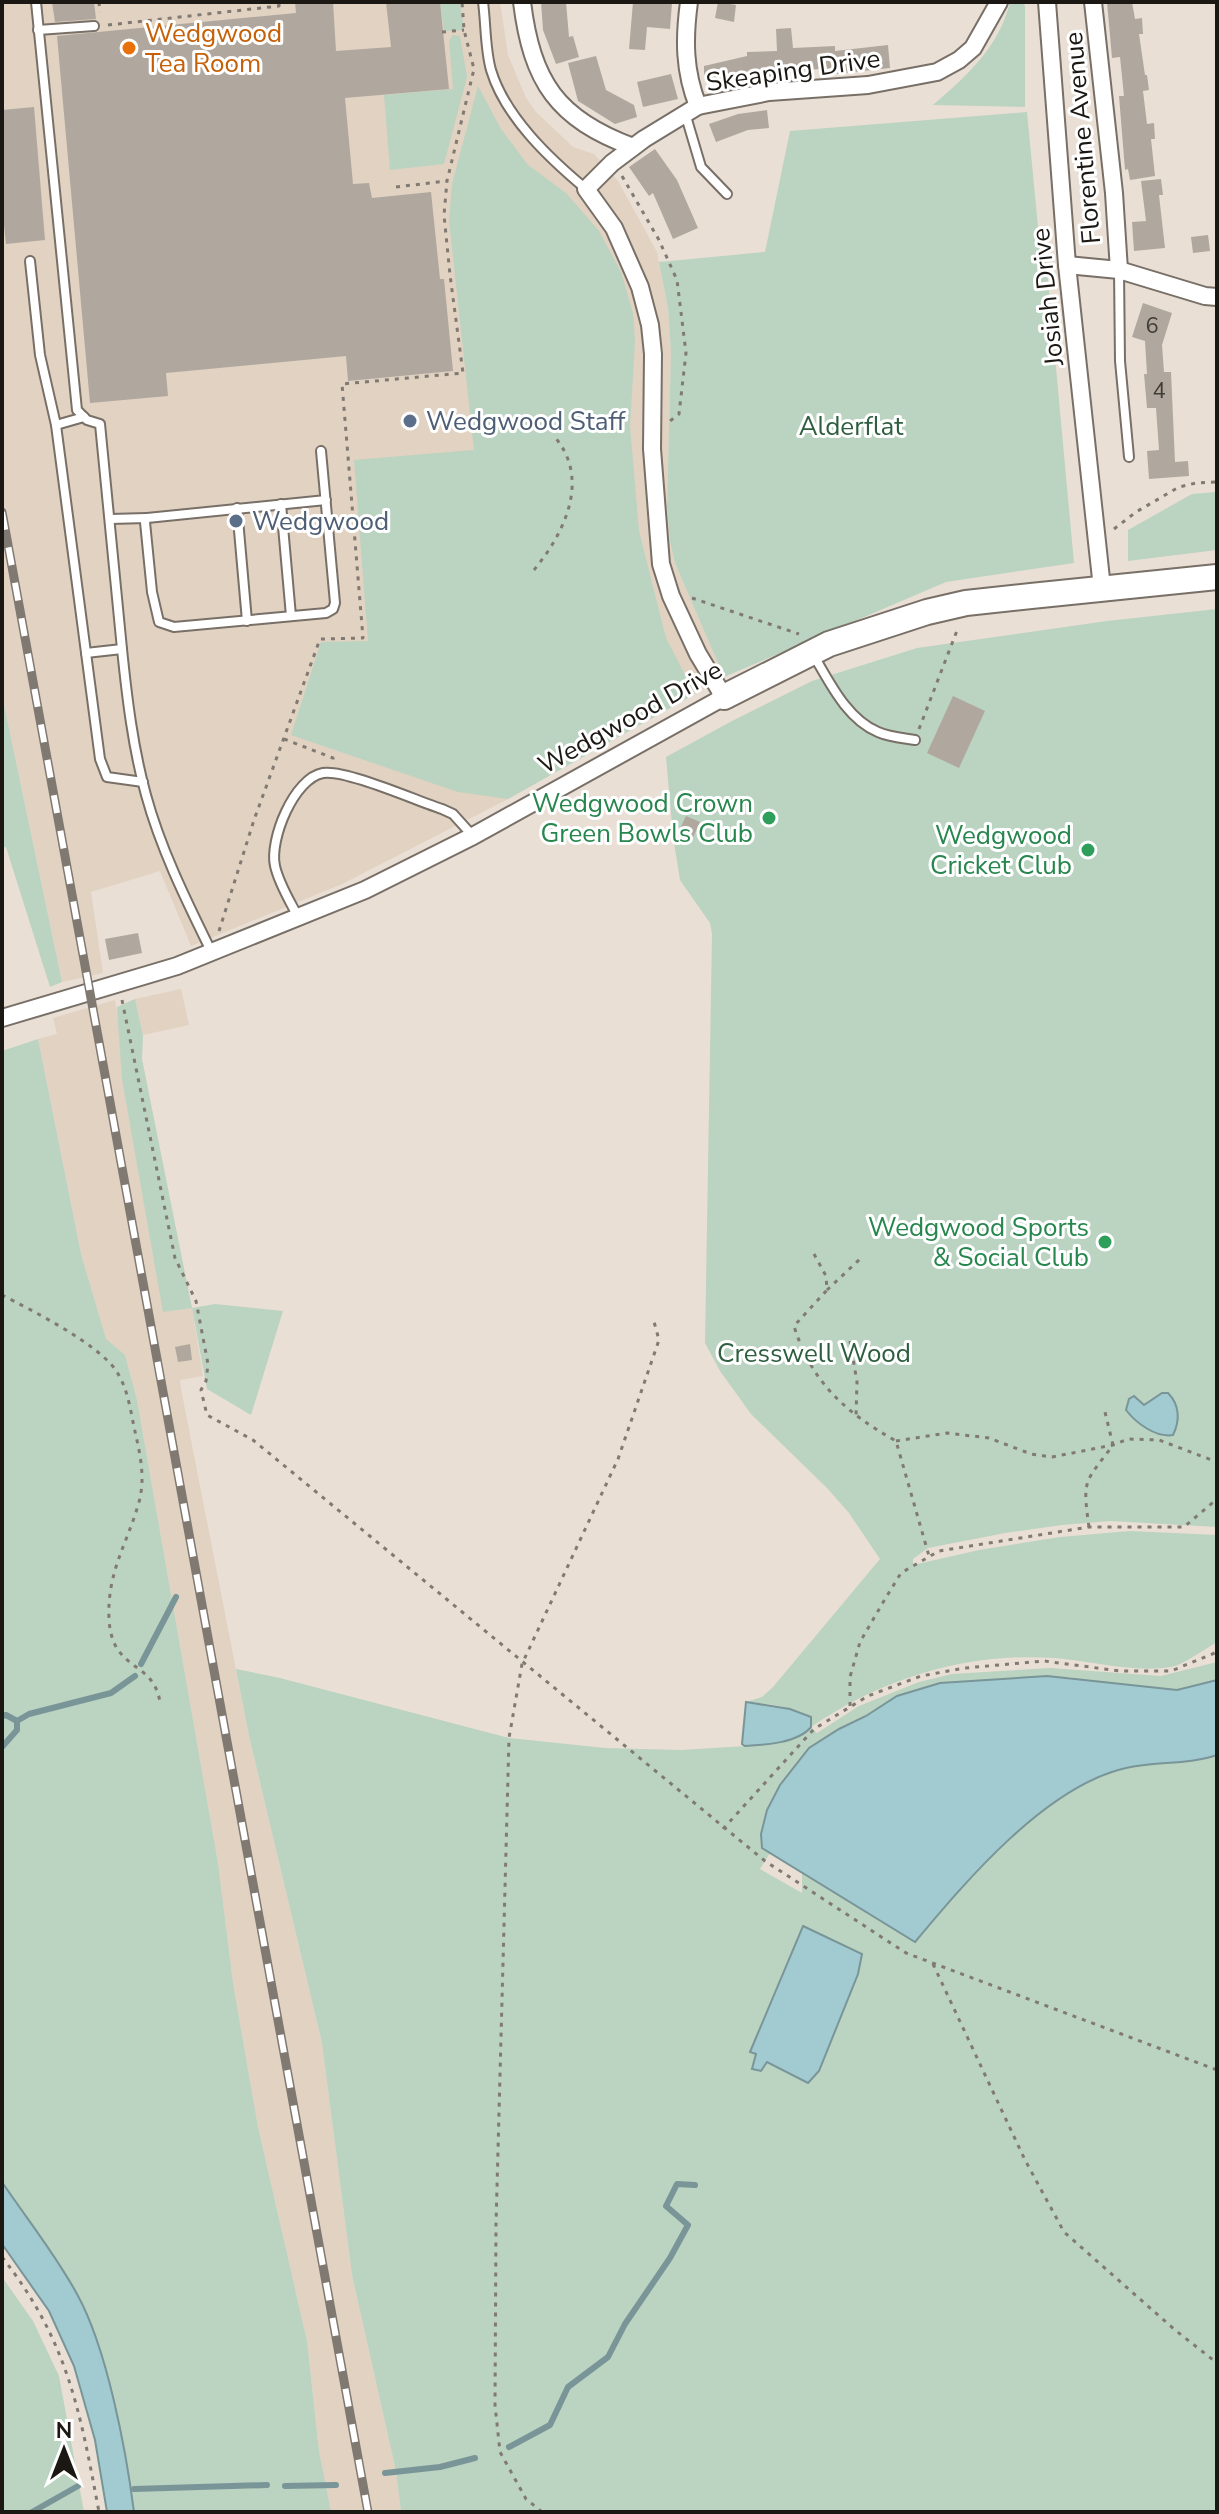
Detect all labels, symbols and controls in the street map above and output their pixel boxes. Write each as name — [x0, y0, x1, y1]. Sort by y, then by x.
place label: Wedgwood Tea Room — [145, 16, 282, 81]
street label: Florentine Avenue — [1056, 30, 1109, 246]
marker: Wedgwood Tea Room — [120, 39, 138, 57]
street label: Skeaping Drive — [704, 41, 883, 100]
street label: Josiah Drive — [1023, 226, 1072, 369]
house number: 6 — [1145, 311, 1159, 341]
house number: 4 — [1152, 376, 1166, 406]
place label: Wedgwood Staff — [426, 404, 626, 439]
park label: Alderflat — [799, 409, 904, 444]
marker: Wedgwood Staff — [401, 412, 419, 430]
place label: Wedgwood — [252, 504, 389, 539]
marker: Wedgwood — [227, 512, 245, 530]
street label: Wedgwood Drive — [532, 652, 729, 783]
place label: Wedgwood Crown Green Bowls Club — [532, 786, 753, 851]
marker: Wedgwood Crown Green Bowls Club — [760, 809, 778, 827]
place label: Wedgwood Cricket Club — [930, 818, 1072, 883]
marker: Wedgwood Cricket Club — [1079, 841, 1097, 859]
place label: Wedgwood Sports & Social Club — [868, 1210, 1089, 1275]
marker: Wedgwood Sports & Social Club — [1096, 1233, 1114, 1251]
park label: Cresswell Wood — [717, 1336, 911, 1371]
north arrow — [24, 2410, 104, 2490]
text: N — [56, 2416, 72, 2446]

